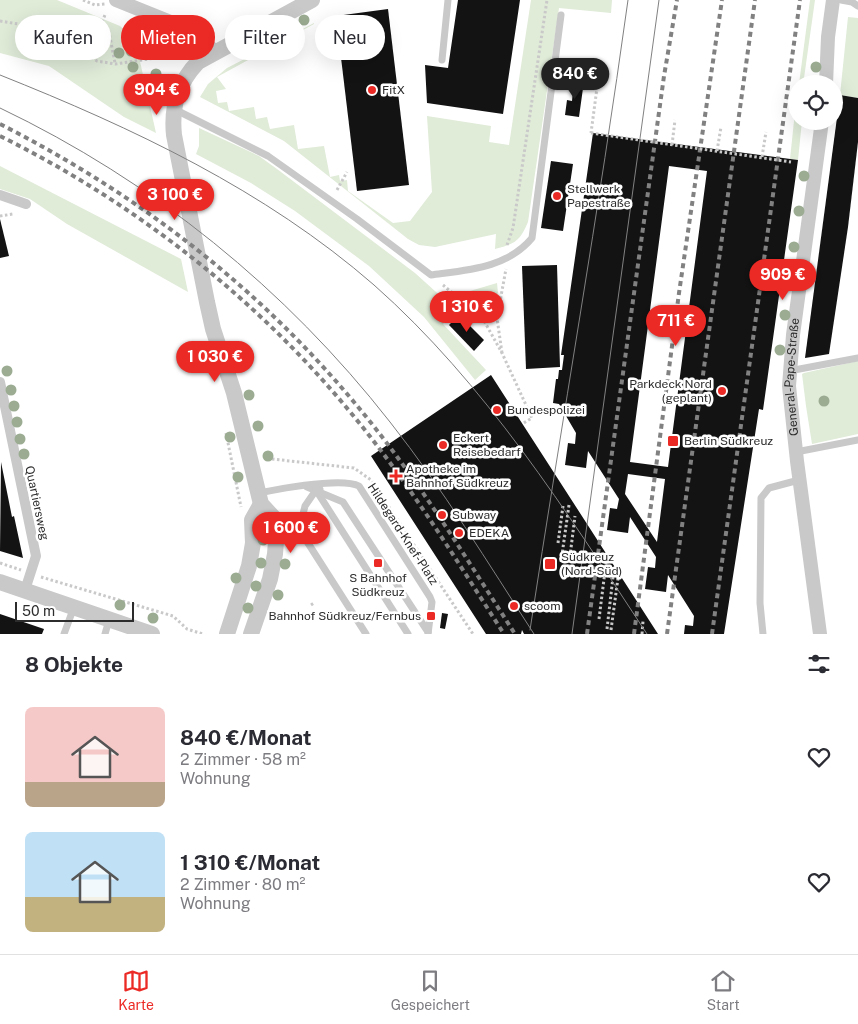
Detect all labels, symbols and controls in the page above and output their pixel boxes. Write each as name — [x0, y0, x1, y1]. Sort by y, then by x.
chip: Kaufen — [15, 15, 111, 60]
chip: Mieten — [121, 15, 215, 60]
chip: Filter — [225, 15, 305, 60]
chip: Neu — [315, 15, 385, 60]
pin: 840 € — [540, 58, 610, 100]
text: 840 € — [552, 64, 598, 83]
pin: 904 € — [122, 74, 192, 116]
map controls — [788, 75, 843, 130]
button: locate — [788, 75, 843, 130]
text: 904 € — [134, 80, 180, 99]
place label: FitX — [382, 83, 405, 97]
marker: FitX — [366, 84, 378, 96]
pin: 3 100 € — [129, 178, 221, 221]
place label: Stellwerk Papestraße — [567, 182, 631, 210]
text: 3 100 € — [147, 185, 203, 204]
marker: Stellwerk Papestraße — [551, 190, 563, 202]
pin: 909 € — [748, 258, 818, 301]
text: 909 € — [760, 265, 806, 284]
pin: 1 310 € — [421, 290, 513, 333]
text: 1 310 € — [441, 297, 493, 316]
pin: 711 € — [641, 304, 711, 347]
text: 711 € — [657, 311, 695, 330]
street label: General-Pape-Straße — [782, 317, 802, 437]
pin: 1 030 € — [169, 340, 261, 383]
text: 1 030 € — [187, 347, 243, 366]
place label: Parkdeck Nord (geplant) — [629, 377, 712, 405]
marker: Parkdeck Nord (geplant) — [716, 385, 728, 397]
place label: Bundespolizei — [507, 403, 585, 417]
marker: Bundespolizei — [491, 404, 503, 416]
place label: Eckert Reisebedarf — [453, 431, 521, 459]
marker: Berlin Südkreuz — [666, 434, 680, 448]
place label: Berlin Südkreuz — [684, 434, 773, 448]
marker: Eckert Reisebedarf — [437, 439, 449, 451]
place label: Apotheke im Bahnhof Südkreuz — [406, 462, 509, 490]
street label: Quartiersweg — [22, 465, 52, 541]
marker: Apotheke im Bahnhof Südkreuz — [390, 470, 402, 482]
street label: Hildegard-Knef-Platz — [365, 480, 441, 588]
place label: Subway — [452, 508, 497, 522]
marker: Subway — [436, 509, 448, 521]
pin: 1 600 € — [245, 512, 337, 554]
text: 1 600 € — [263, 518, 319, 537]
place label: EDEKA — [469, 526, 510, 540]
marker: EDEKA — [453, 527, 465, 539]
place label: Südkreuz (Nord-Süd) — [561, 550, 622, 578]
marker: S Bahnhof Südkreuz — [372, 557, 384, 569]
marker: Südkreuz (Nord-Süd) — [543, 557, 557, 571]
place label: S Bahnhof Südkreuz — [349, 571, 407, 599]
scale bar — [15, 599, 134, 622]
place label: scoom — [524, 599, 561, 613]
marker: scoom — [508, 600, 520, 612]
text: 50 m — [22, 603, 55, 619]
place label: Bahnhof Südkreuz/Fernbus — [269, 609, 421, 623]
marker: Bahnhof Südkreuz/Fernbus — [425, 610, 437, 622]
icon: filters — [805, 650, 833, 678]
text: 8 Objekte — [25, 652, 123, 677]
text: 840 €/Monat — [180, 725, 311, 750]
icon: home — [65, 727, 125, 787]
icon: heart — [805, 743, 833, 771]
text: 2 Zimmer · 58 m² — [180, 750, 306, 769]
text: Wohnung — [180, 769, 251, 788]
text: 1 310 €/Monat — [180, 850, 320, 875]
icon: home — [65, 852, 125, 912]
icon: heart — [805, 868, 833, 896]
text: 2 Zimmer · 80 m² — [180, 875, 305, 894]
text: Wohnung — [180, 894, 251, 913]
tab: Karte — [118, 967, 154, 1013]
tab: Gespeichert — [391, 967, 470, 1013]
tab: Start — [707, 967, 740, 1013]

